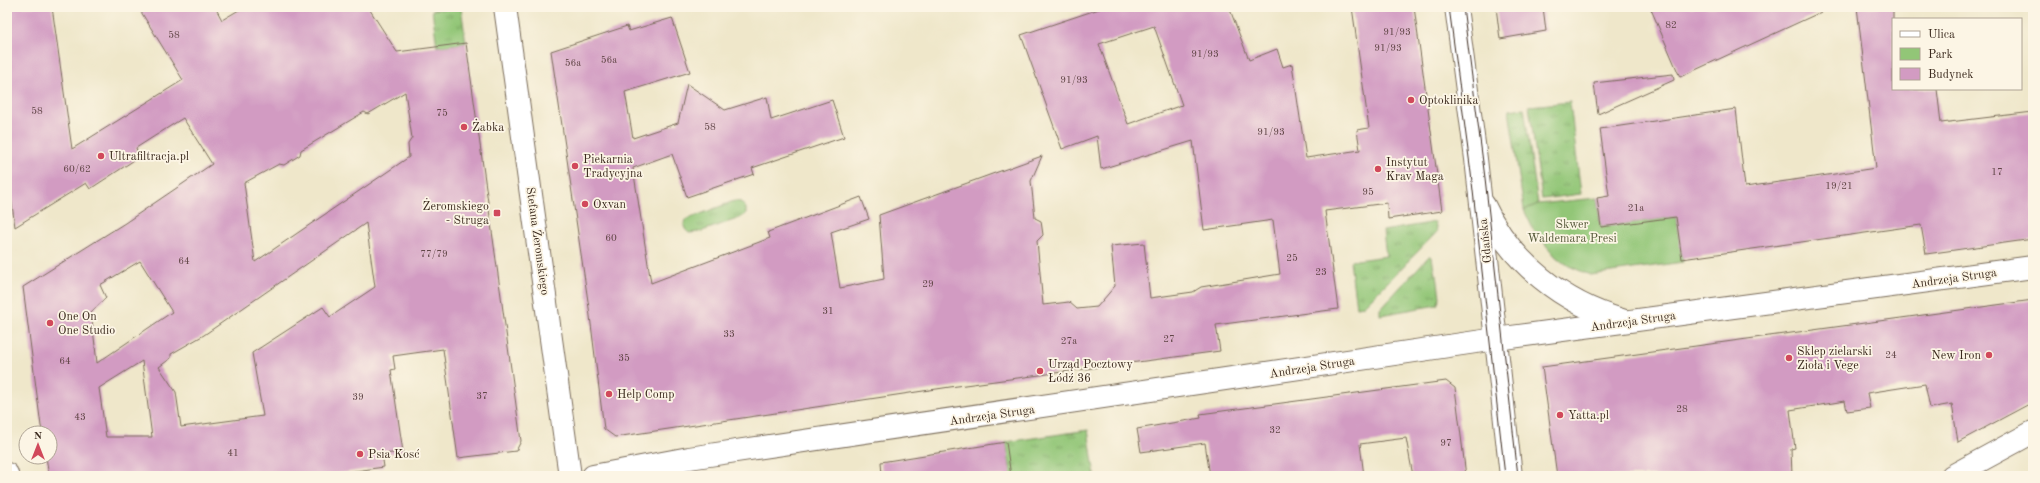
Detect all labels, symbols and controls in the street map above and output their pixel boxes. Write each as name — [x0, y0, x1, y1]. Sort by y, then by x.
legend — [1892, 18, 2022, 90]
house number: 82 — [1665, 20, 1677, 30]
house number: 91/93 — [1383, 27, 1411, 37]
text: Ulica — [1928, 29, 1955, 41]
house number: 58 — [168, 30, 180, 40]
house number: 91/93 — [1374, 43, 1402, 53]
house number: 91/93 — [1191, 49, 1219, 59]
text: Park — [1928, 49, 1953, 61]
house number: 56a — [601, 55, 617, 65]
house number: 56a — [565, 58, 581, 68]
text: Budynek — [1928, 69, 1974, 81]
house number: 91/93 — [1060, 75, 1088, 85]
marker: Optoklinika — [1406, 95, 1416, 105]
place label: Optoklinika — [1419, 95, 1478, 107]
house number: 58 — [31, 106, 43, 116]
house number: 75 — [436, 108, 448, 118]
place label: Żabka — [472, 118, 504, 134]
marker: Żabka — [459, 122, 469, 132]
house number: 58 — [704, 122, 716, 132]
house number: 91/93 — [1257, 127, 1285, 137]
marker: Ultrafiltracja.pl — [96, 151, 106, 161]
place label: Ultrafiltracja.pl — [109, 151, 189, 163]
place label: Piekarnia Tradycyjna — [583, 154, 642, 180]
place label: Instytut Krav Maga — [1386, 157, 1444, 183]
marker: Piekarnia Tradycyjna — [570, 161, 580, 171]
house number: 60/62 — [63, 164, 91, 174]
marker: Instytut Krav Maga — [1373, 164, 1383, 174]
house number: 17 — [1991, 167, 2003, 177]
house number: 19/21 — [1825, 181, 1853, 191]
street label: Stefana Żeromskiego — [523, 186, 555, 296]
house number: 95 — [1362, 187, 1374, 197]
place label: Żeromskiego - Struga — [423, 197, 489, 227]
marker: Oxvan — [580, 199, 590, 209]
place label: Oxvan — [593, 199, 627, 211]
house number: 21a — [1628, 203, 1644, 213]
marker: Żeromskiego - Struga — [492, 208, 502, 218]
street label: Gdańska — [1478, 218, 1494, 264]
park label: Skwer Waldemara Presi — [1527, 219, 1617, 245]
house number: 60 — [605, 233, 617, 243]
house number: 77/79 — [420, 249, 448, 259]
house number: 25 — [1286, 253, 1298, 263]
house number: 64 — [178, 256, 190, 266]
house number: 23 — [1315, 267, 1327, 277]
street label: Andrzeja Struga — [1911, 267, 1998, 291]
house number: 29 — [922, 279, 934, 289]
house number: 31 — [822, 306, 834, 316]
street label: Andrzeja Struga — [1590, 310, 1677, 334]
place label: One On One Studio — [58, 311, 115, 337]
marker: One On One Studio — [45, 318, 55, 328]
house number: 33 — [723, 329, 735, 339]
house number: 27 — [1163, 334, 1175, 344]
house number: 27a — [1061, 336, 1077, 346]
place label: Sklep zielarski Zioła i Vege — [1797, 346, 1872, 372]
house number: 24 — [1885, 350, 1897, 360]
place label: New Iron — [1931, 350, 1982, 362]
marker: New Iron — [1984, 350, 1994, 360]
house number: 35 — [618, 353, 630, 363]
marker: Sklep zielarski Zioła i Vege — [1784, 353, 1794, 363]
street label: Andrzeja Struga — [1269, 355, 1356, 381]
house number: 64 — [59, 356, 71, 366]
place label: Urząd Pocztowy Łódź 36 — [1048, 359, 1133, 385]
marker: Urząd Pocztowy Łódź 36 — [1035, 366, 1045, 376]
marker: Help Comp — [604, 389, 614, 399]
place label: Help Comp — [617, 389, 675, 401]
house number: 37 — [476, 391, 488, 401]
house number: 39 — [352, 392, 364, 402]
street label: Andrzeja Struga — [949, 404, 1036, 428]
house number: 28 — [1676, 404, 1688, 414]
marker: Yatta.pl — [1555, 410, 1565, 420]
place label: Yatta.pl — [1568, 410, 1609, 422]
house number: 43 — [74, 412, 86, 422]
north arrow — [18, 425, 58, 465]
house number: 32 — [1269, 425, 1281, 435]
text: N — [34, 431, 43, 442]
house number: 97 — [1440, 438, 1452, 448]
house number: 41 — [227, 448, 239, 458]
marker: Psia Kosć — [355, 449, 365, 459]
place label: Psia Kosć — [368, 449, 419, 461]

